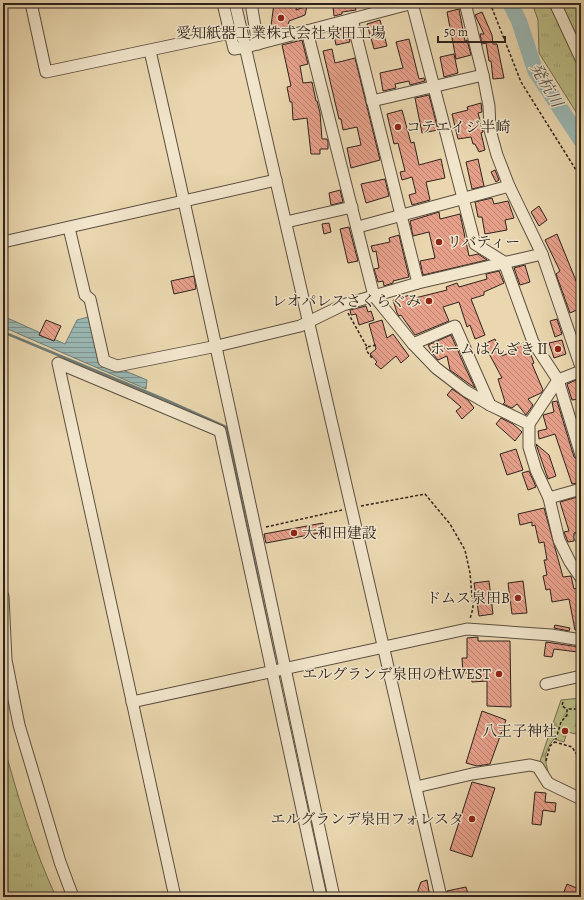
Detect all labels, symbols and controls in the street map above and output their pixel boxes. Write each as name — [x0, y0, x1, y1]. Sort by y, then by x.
marker: 愛知紙器工業株式会社泉田工場 — [276, 13, 286, 23]
scale bar — [438, 18, 505, 44]
place label: 愛知紙器工業株式会社泉田工場 — [176, 23, 386, 43]
text: 50 m — [444, 24, 468, 40]
water label: 発杭川 — [524, 59, 569, 113]
place label: コテエイジ半崎 — [406, 117, 510, 137]
marker: コテエイジ半崎 — [393, 122, 403, 132]
place label: リバティー — [447, 232, 520, 252]
marker: リバティー — [434, 237, 444, 247]
place label: レオパレスさくらぐみ — [272, 291, 421, 311]
marker: レオパレスさくらぐみ — [424, 296, 434, 306]
place label: ホームはんざきⅡ — [430, 339, 550, 359]
marker: ホームはんざきⅡ — [553, 344, 563, 354]
place label: 大和田建設 — [302, 523, 377, 543]
marker: 大和田建設 — [289, 528, 299, 538]
place label: ドムス泉田B — [426, 588, 510, 608]
marker: ドムス泉田B — [513, 593, 523, 603]
place label: エルグランデ泉田の杜WEST — [302, 664, 492, 684]
marker: エルグランデ泉田の杜WEST — [494, 669, 504, 679]
place label: 八王子神社 — [482, 721, 557, 741]
marker: 八王子神社 — [560, 726, 570, 736]
place label: エルグランデ泉田フォレスタ — [270, 809, 464, 829]
marker: エルグランデ泉田フォレスタ — [467, 814, 477, 824]

